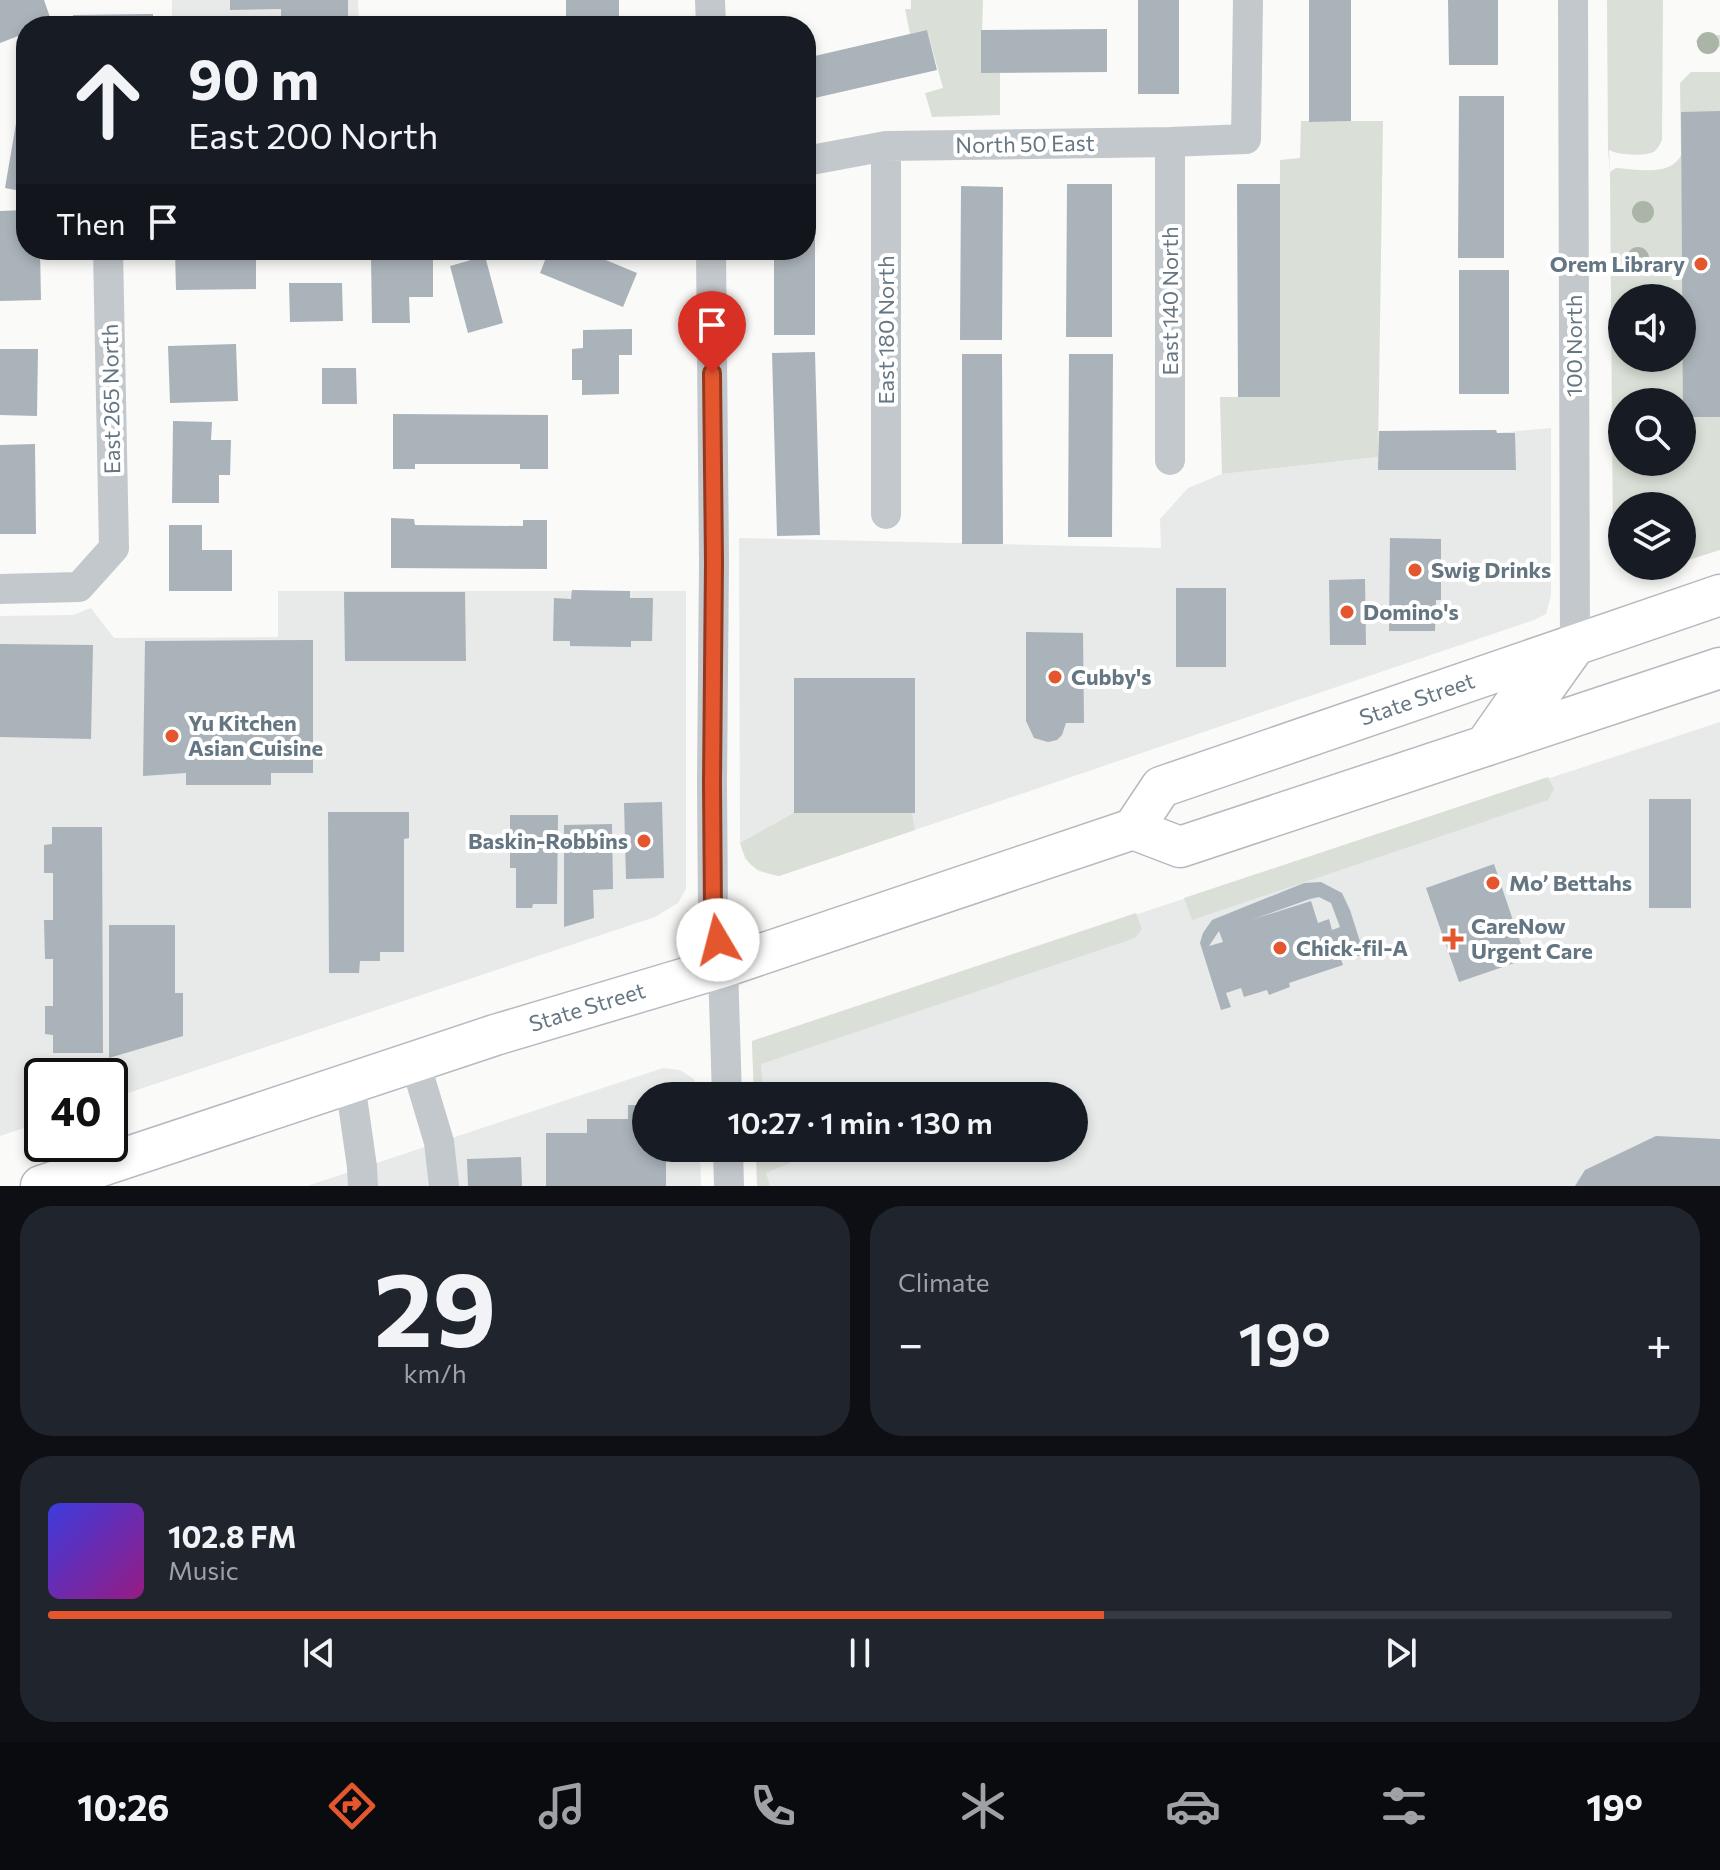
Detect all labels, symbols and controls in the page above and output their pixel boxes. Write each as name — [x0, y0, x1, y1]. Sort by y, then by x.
text: 90 m — [188, 43, 319, 112]
icon: ahead — [56, 48, 160, 152]
text: East 200 North — [188, 112, 438, 156]
street label: North 50 East — [955, 129, 1095, 158]
icon: arrive — [141, 200, 185, 244]
text: Then — [56, 204, 125, 241]
street label: East 140 North — [1156, 226, 1183, 376]
place label: Orem Library — [1550, 250, 1685, 277]
street label: East 180 North — [872, 255, 899, 405]
marker: Orem Library — [1692, 255, 1710, 273]
map controls — [1608, 284, 1696, 580]
button: sound — [1608, 284, 1696, 372]
pin — [678, 291, 746, 373]
street label: 100 North — [1560, 295, 1587, 397]
icon: arrive — [690, 303, 734, 347]
street label: East 265 North — [96, 324, 125, 474]
button: search — [1608, 388, 1696, 476]
button: layers — [1608, 492, 1696, 580]
place label: Swig Drinks — [1431, 556, 1551, 583]
marker: Swig Drinks — [1406, 561, 1424, 579]
place label: Domino's — [1363, 598, 1459, 625]
marker: Domino's — [1338, 603, 1356, 621]
place label: Cubby's — [1071, 663, 1152, 690]
street label: State Street — [1356, 666, 1478, 731]
marker: Cubby's — [1046, 668, 1064, 686]
place label: Yu Kitchen Asian Cuisine — [188, 709, 323, 761]
marker: Yu Kitchen Asian Cuisine — [163, 727, 181, 745]
place label: Baskin-Robbins — [468, 827, 628, 854]
marker: Baskin-Robbins — [635, 832, 653, 850]
place label: Mo’ Bettahs — [1509, 869, 1632, 896]
marker: Mo’ Bettahs — [1484, 874, 1502, 892]
position arrow — [676, 898, 760, 982]
place label: CareNow Urgent Care — [1471, 912, 1593, 964]
marker: CareNow Urgent Care — [1442, 928, 1464, 950]
place label: Chick-fil-A — [1296, 934, 1408, 961]
marker: Chick-fil-A — [1271, 939, 1289, 957]
street label: State Street — [525, 976, 648, 1037]
speed limit sign: 40 — [24, 1058, 128, 1162]
text: 10:27 · 1 min · 130 m — [727, 1103, 993, 1140]
text: 29 — [374, 1241, 496, 1368]
text: Climate — [898, 1266, 990, 1297]
text: 19° — [1238, 1305, 1331, 1378]
text: − — [898, 1315, 923, 1369]
text: + — [1646, 1315, 1672, 1369]
text: km/h — [403, 1357, 467, 1388]
text: 102.8 FM — [168, 1517, 296, 1554]
text: Music — [168, 1554, 239, 1585]
icon: previous — [297, 1631, 341, 1675]
icon: pause — [838, 1631, 882, 1675]
icon: next — [1379, 1631, 1423, 1675]
icon: directions — [324, 1778, 380, 1834]
icon: music — [534, 1778, 590, 1834]
icon: phone — [745, 1778, 801, 1834]
icon: climate — [955, 1778, 1011, 1834]
icon: car — [1165, 1778, 1221, 1834]
icon: filters — [1376, 1778, 1432, 1834]
text: 10:26 — [77, 1784, 169, 1828]
text: 19° — [1586, 1784, 1643, 1828]

